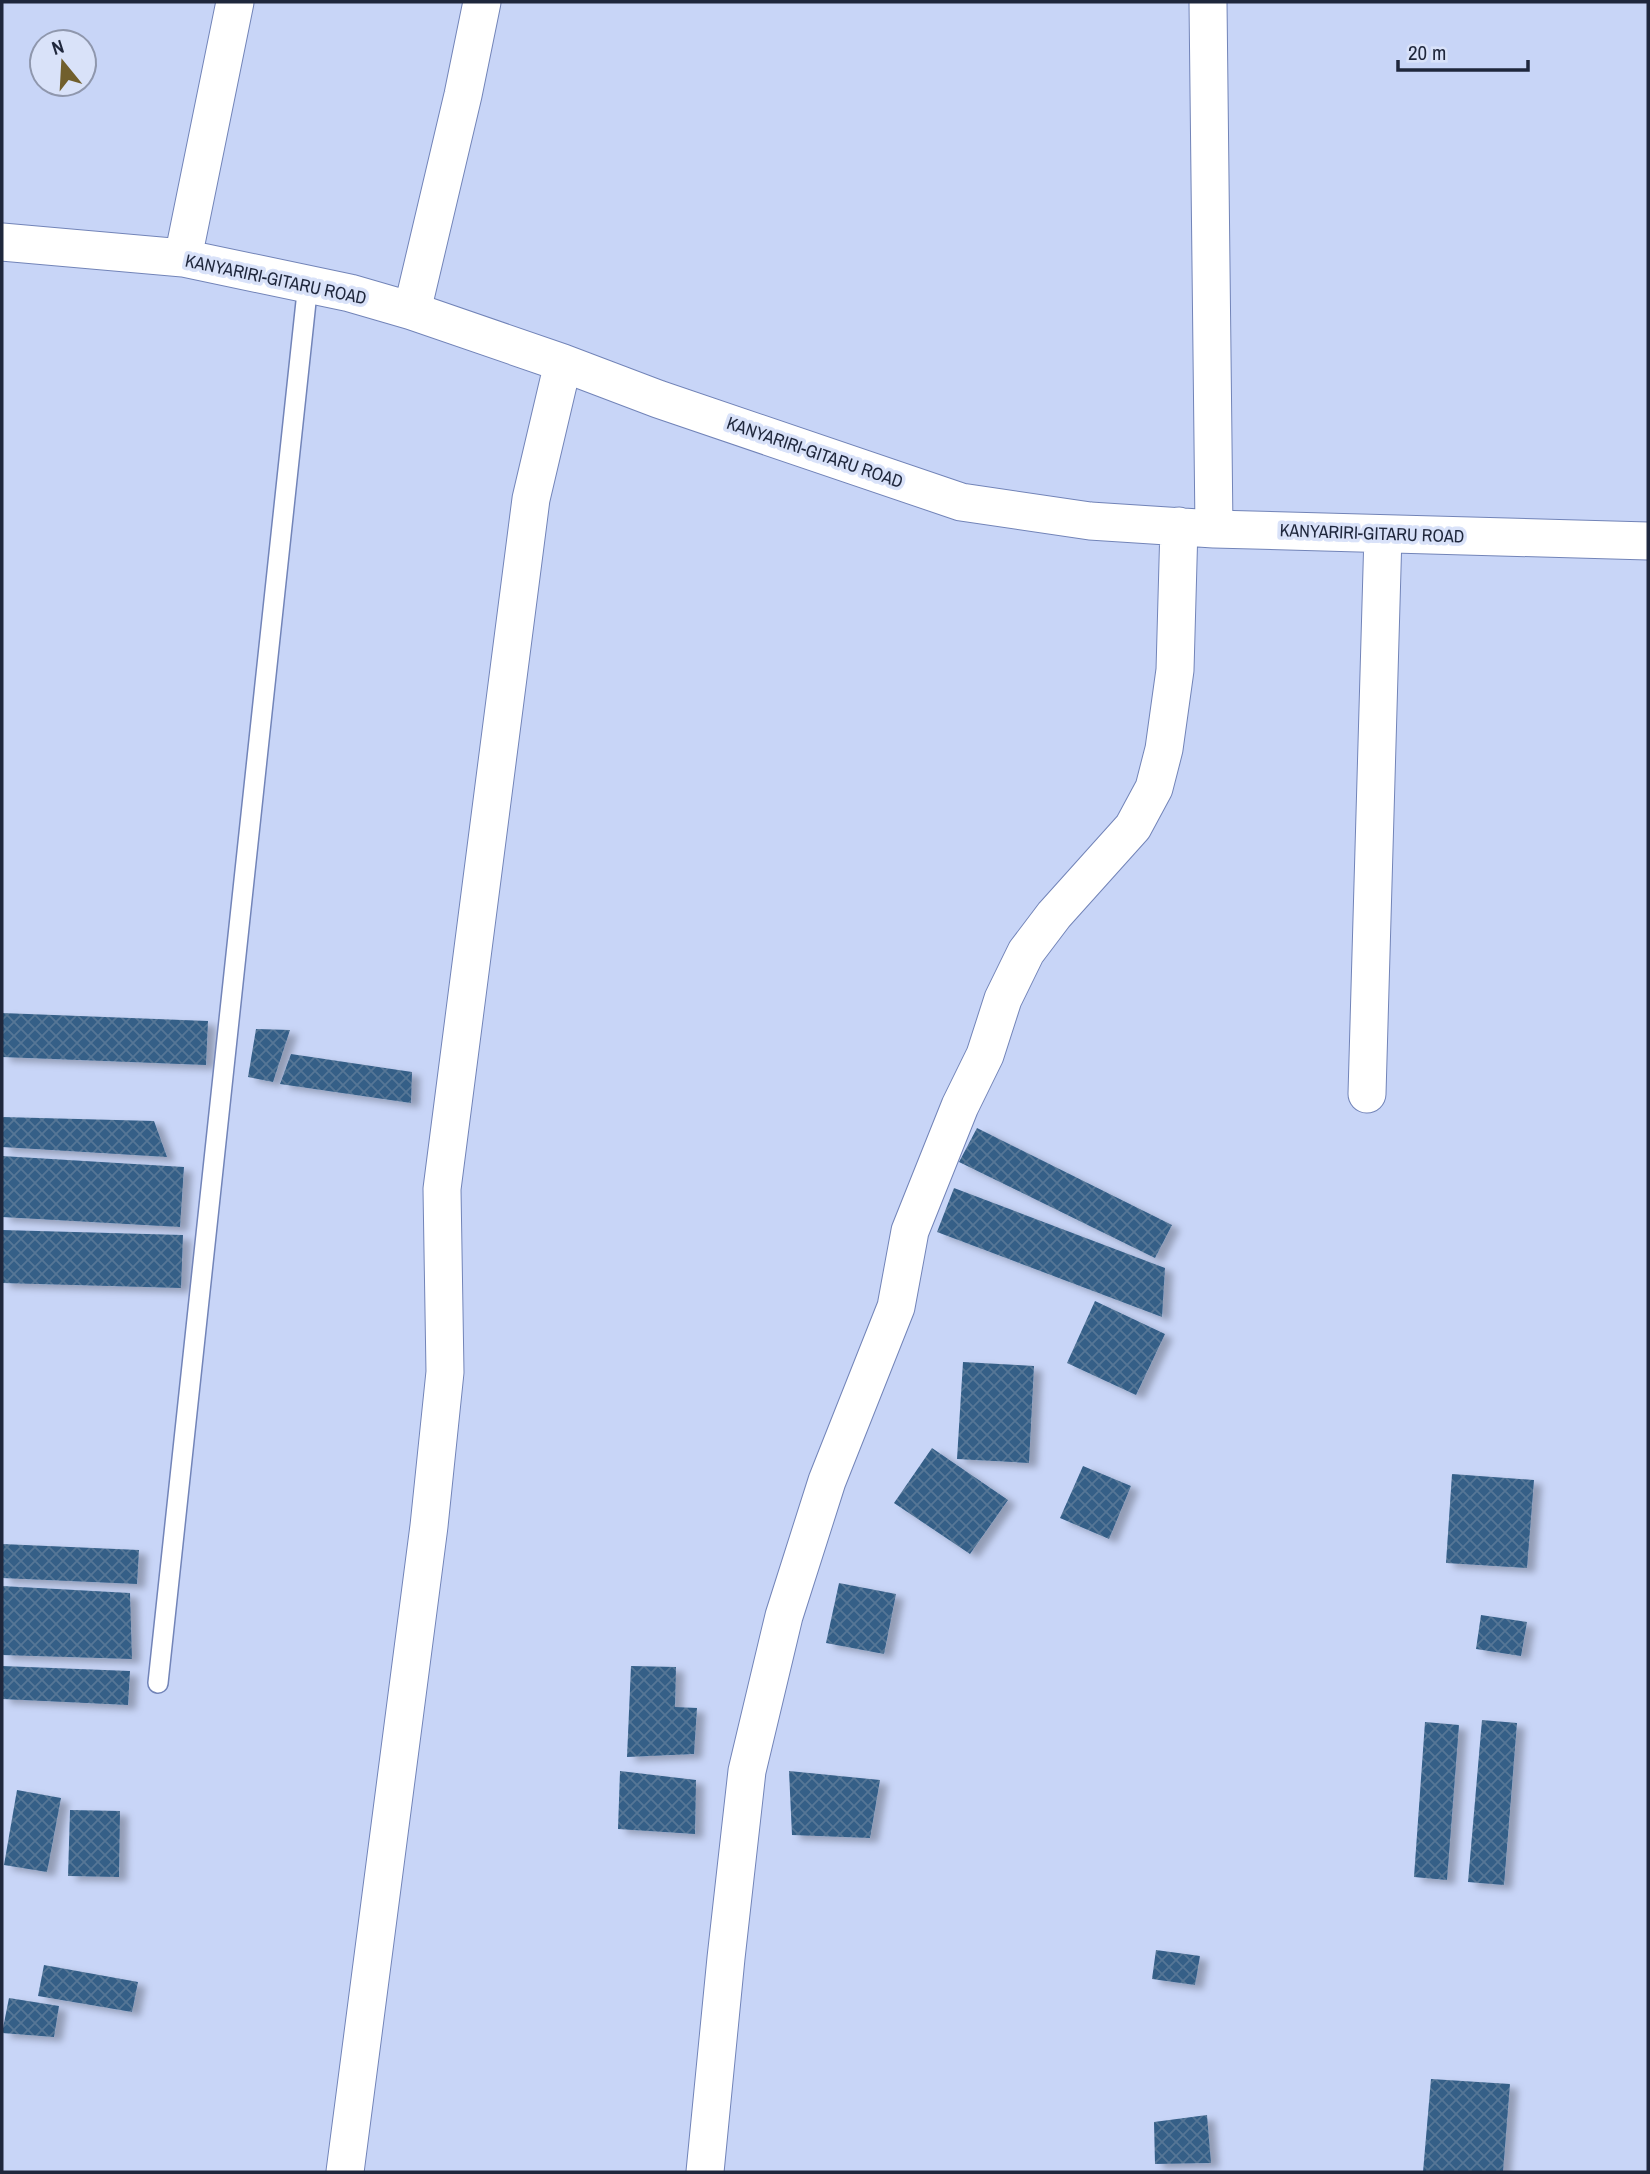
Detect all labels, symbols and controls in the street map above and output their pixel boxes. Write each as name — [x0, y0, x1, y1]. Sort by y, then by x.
north arrow — [28, 28, 98, 98]
scale bar — [1398, 28, 1528, 72]
text: N — [48, 33, 67, 61]
text: 20 m — [1408, 38, 1446, 67]
street label: KANYARIRI-GITARU ROAD — [183, 248, 369, 310]
street label: KANYARIRI-GITARU ROAD — [724, 410, 906, 494]
street label: KANYARIRI-GITARU ROAD — [1279, 517, 1465, 549]

